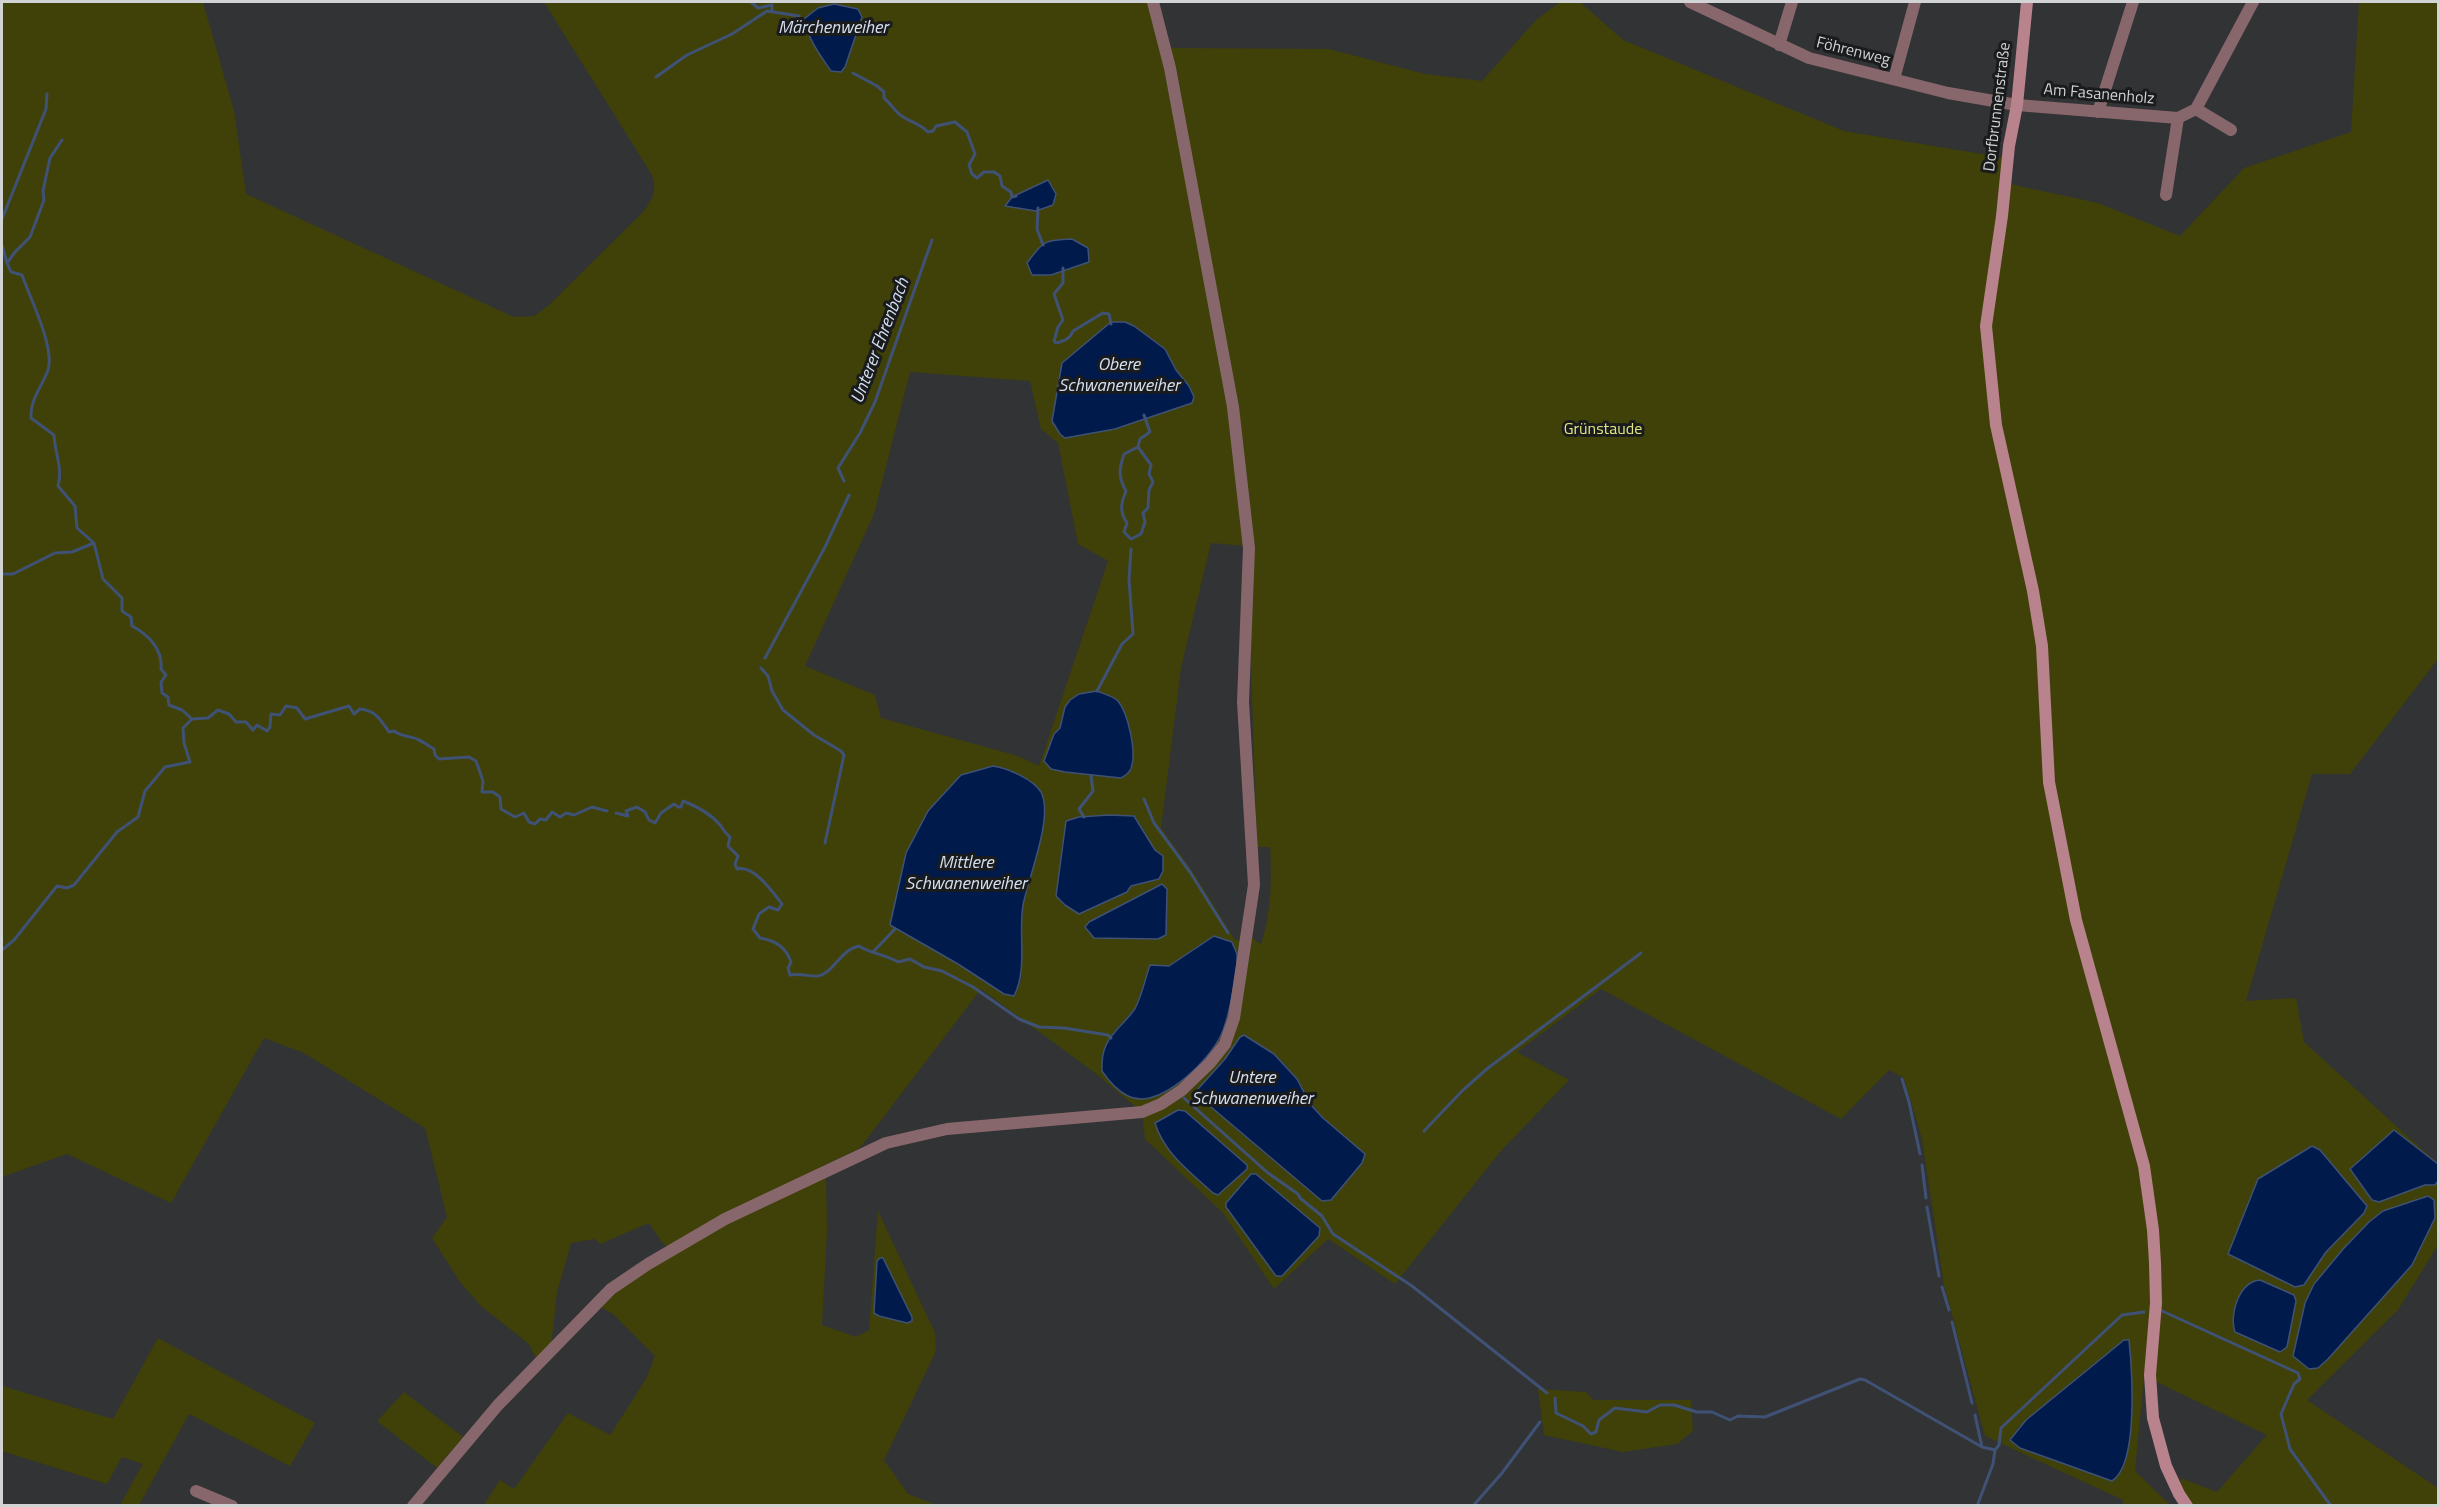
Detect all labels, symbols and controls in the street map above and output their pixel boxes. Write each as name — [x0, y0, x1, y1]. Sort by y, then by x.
water label: Märchenweiher — [778, 18, 888, 40]
street label: Föhrenweg — [1814, 34, 1892, 70]
street label: Dorfbrunnenstraße — [1981, 41, 2015, 173]
street label: Am Fasanenholz — [2043, 81, 2155, 109]
water label: Unterer Ehrenbach — [847, 276, 915, 406]
water label: Obere Schwanenweiher — [1058, 355, 1180, 398]
park label: Grünstaude — [1564, 420, 1642, 440]
water label: Mittlere Schwanenweiher — [905, 853, 1027, 896]
water label: Untere Schwanenweiher — [1191, 1068, 1313, 1110]

